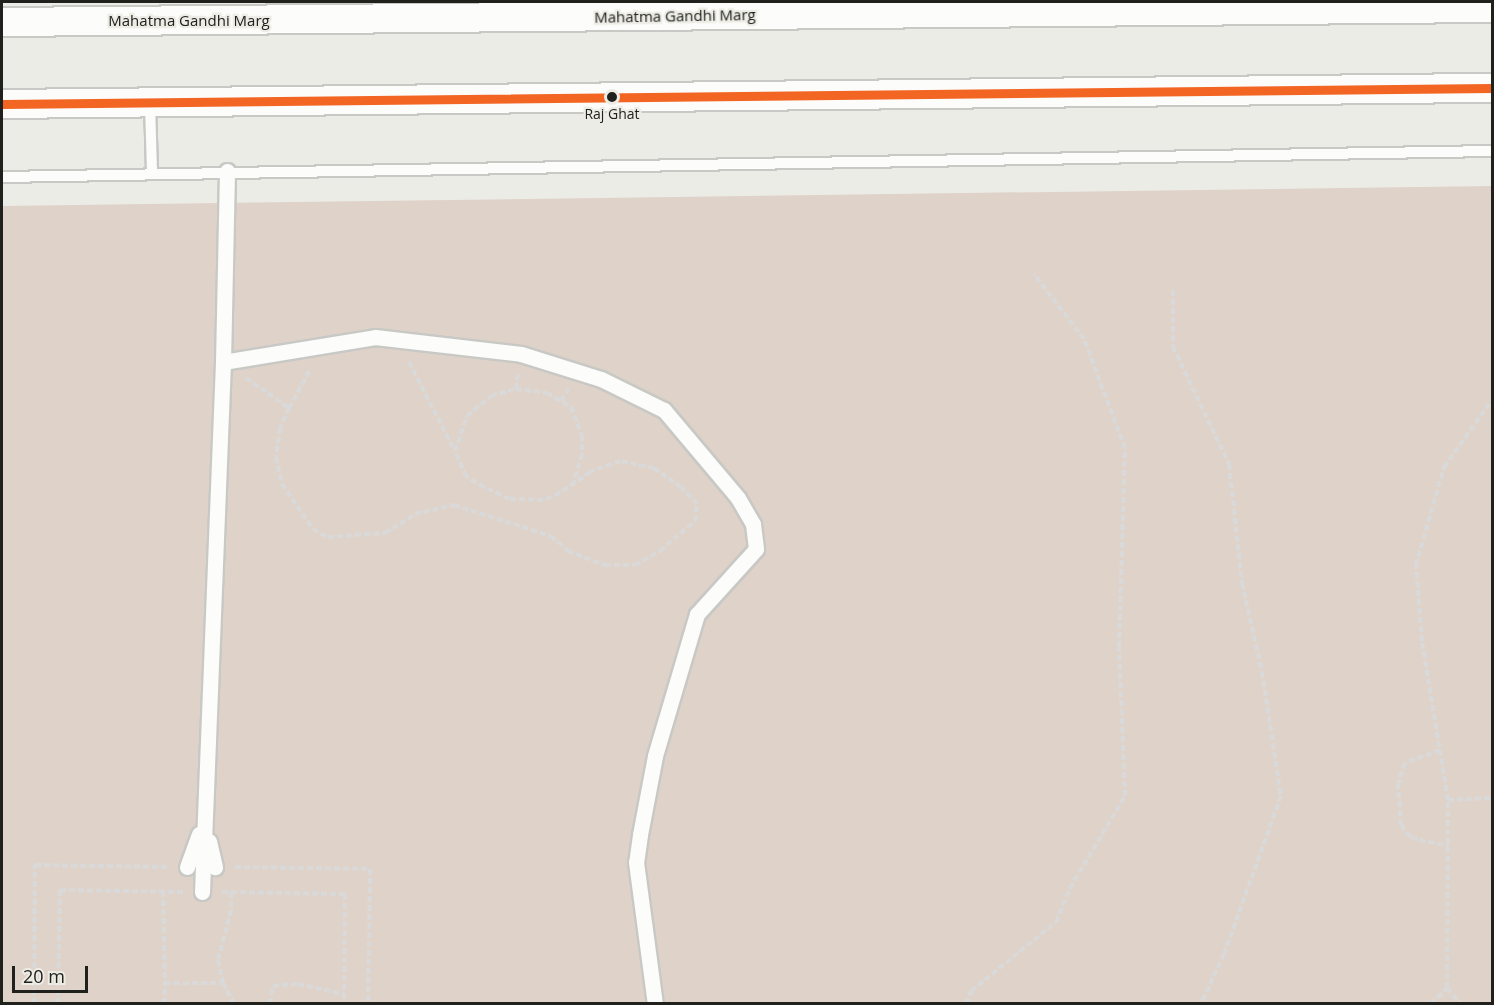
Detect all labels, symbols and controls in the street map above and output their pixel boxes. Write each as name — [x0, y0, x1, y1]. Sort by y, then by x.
street label: Mahatma Gandhi Marg — [594, 6, 756, 26]
street label: Mahatma Gandhi Marg — [108, 12, 270, 30]
marker: Raj Ghat — [606, 91, 618, 103]
place label: Raj Ghat — [584, 106, 640, 122]
scale bar — [15, 954, 92, 992]
text: 20 m — [23, 964, 65, 988]

